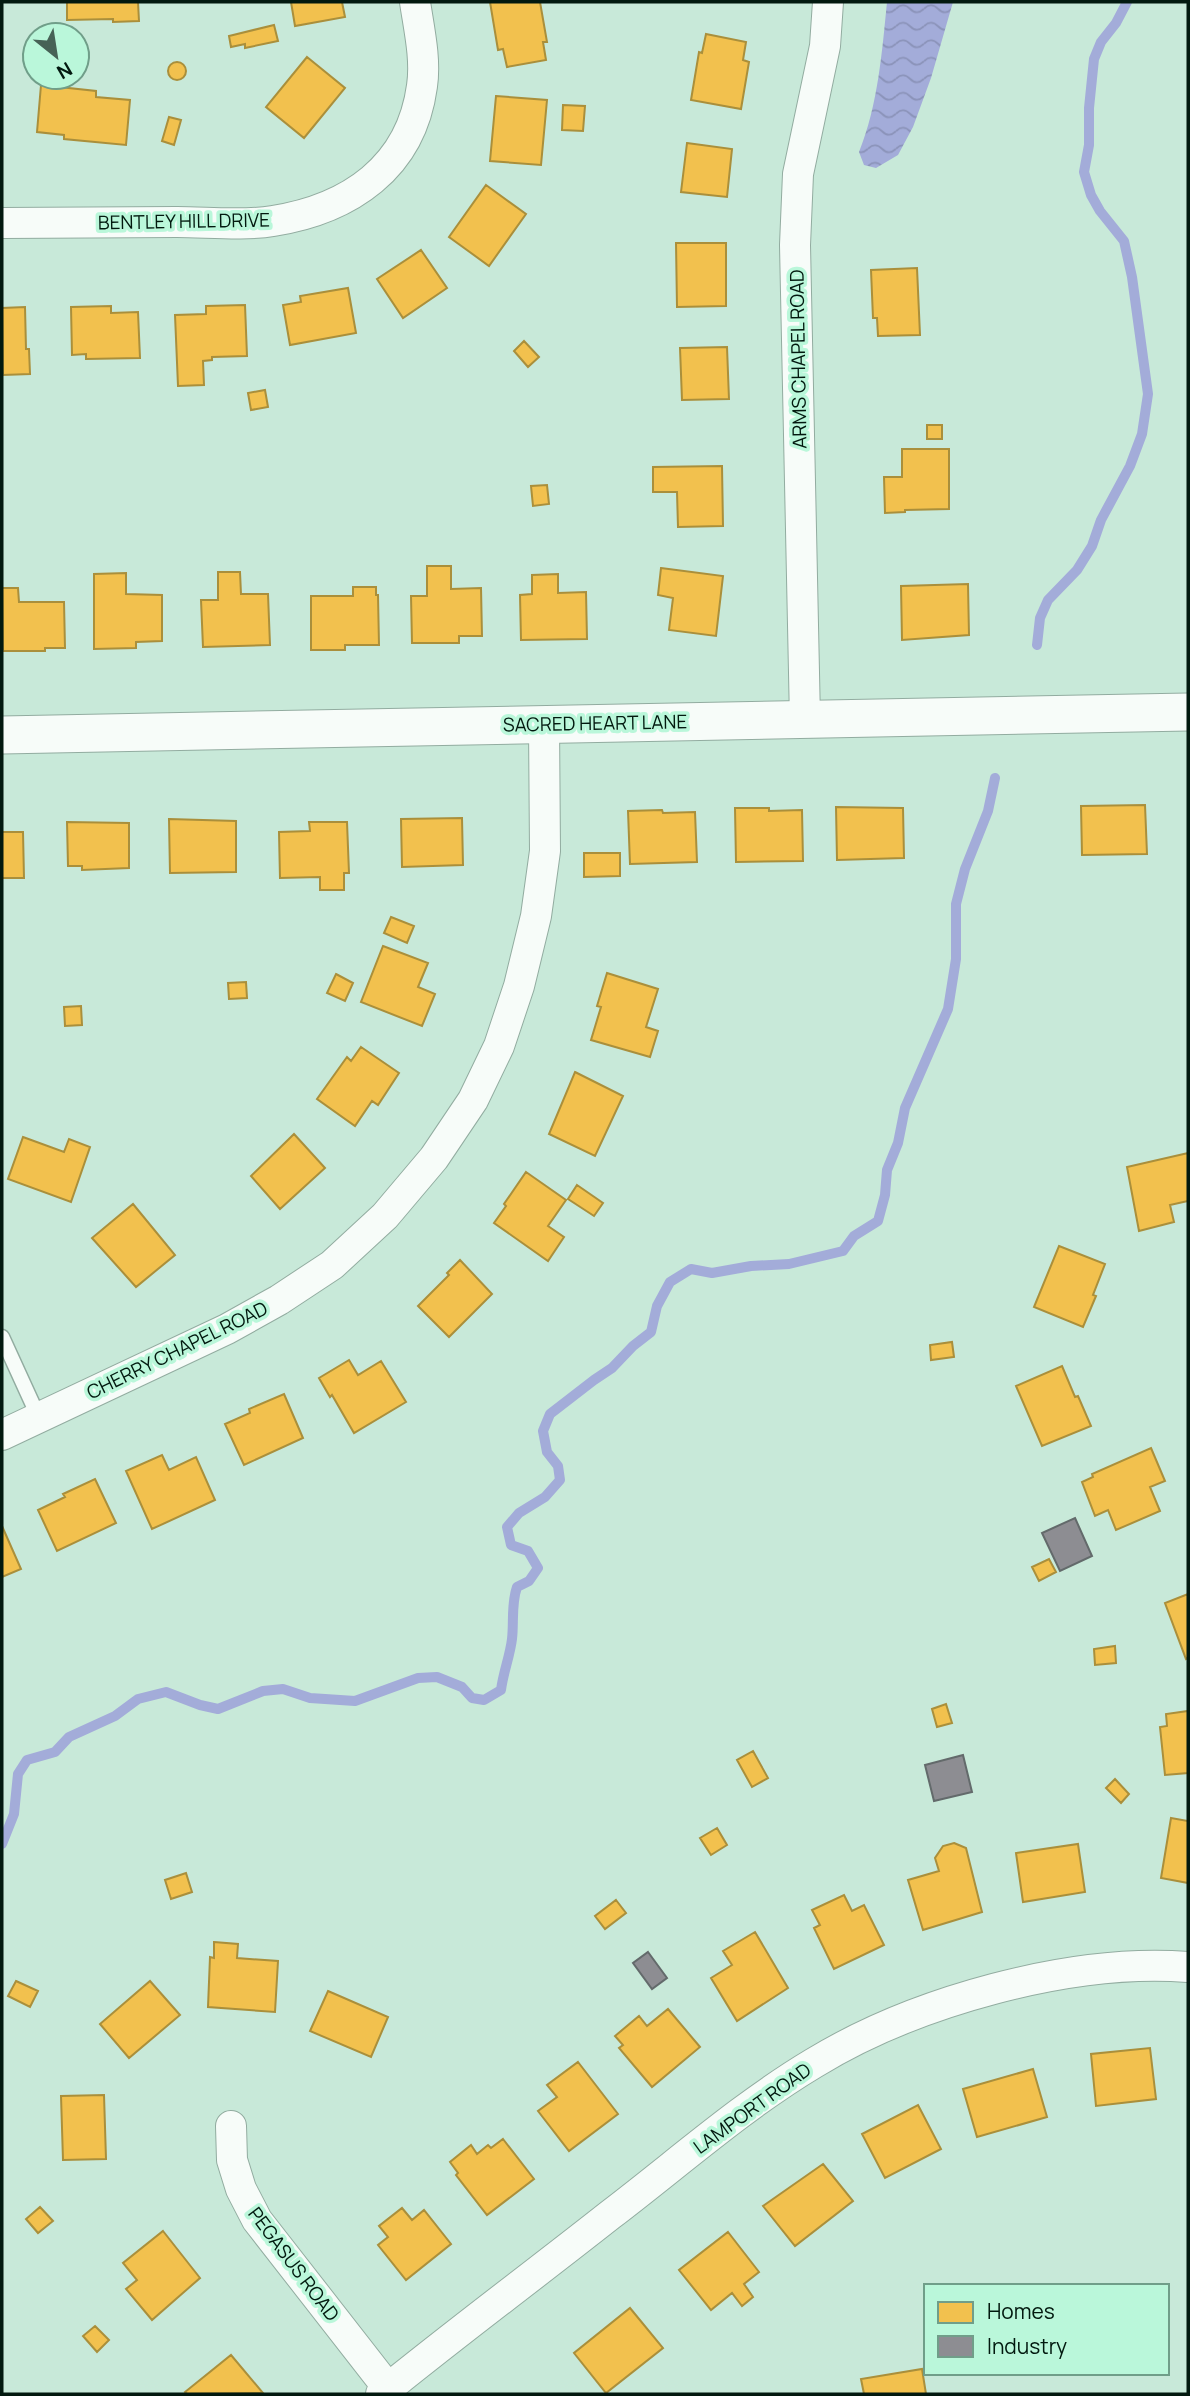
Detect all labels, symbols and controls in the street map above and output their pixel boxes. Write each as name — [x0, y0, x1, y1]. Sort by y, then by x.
north arrow — [21, 21, 91, 91]
text: N — [52, 56, 77, 85]
street label: BENTLEY HILL DRIVE — [98, 206, 270, 236]
street label: ARMS CHAPEL ROAD — [783, 269, 813, 449]
street label: SACRED HEART LANE — [503, 708, 687, 738]
street label: CHERRY CHAPEL ROAD — [82, 1295, 272, 1405]
street label: LAMPORT ROAD — [688, 2056, 816, 2160]
street label: PEGASUS ROAD — [243, 2202, 345, 2326]
legend — [924, 2284, 1169, 2375]
text: Homes — [987, 2297, 1055, 2325]
text: Industry — [987, 2332, 1067, 2360]

